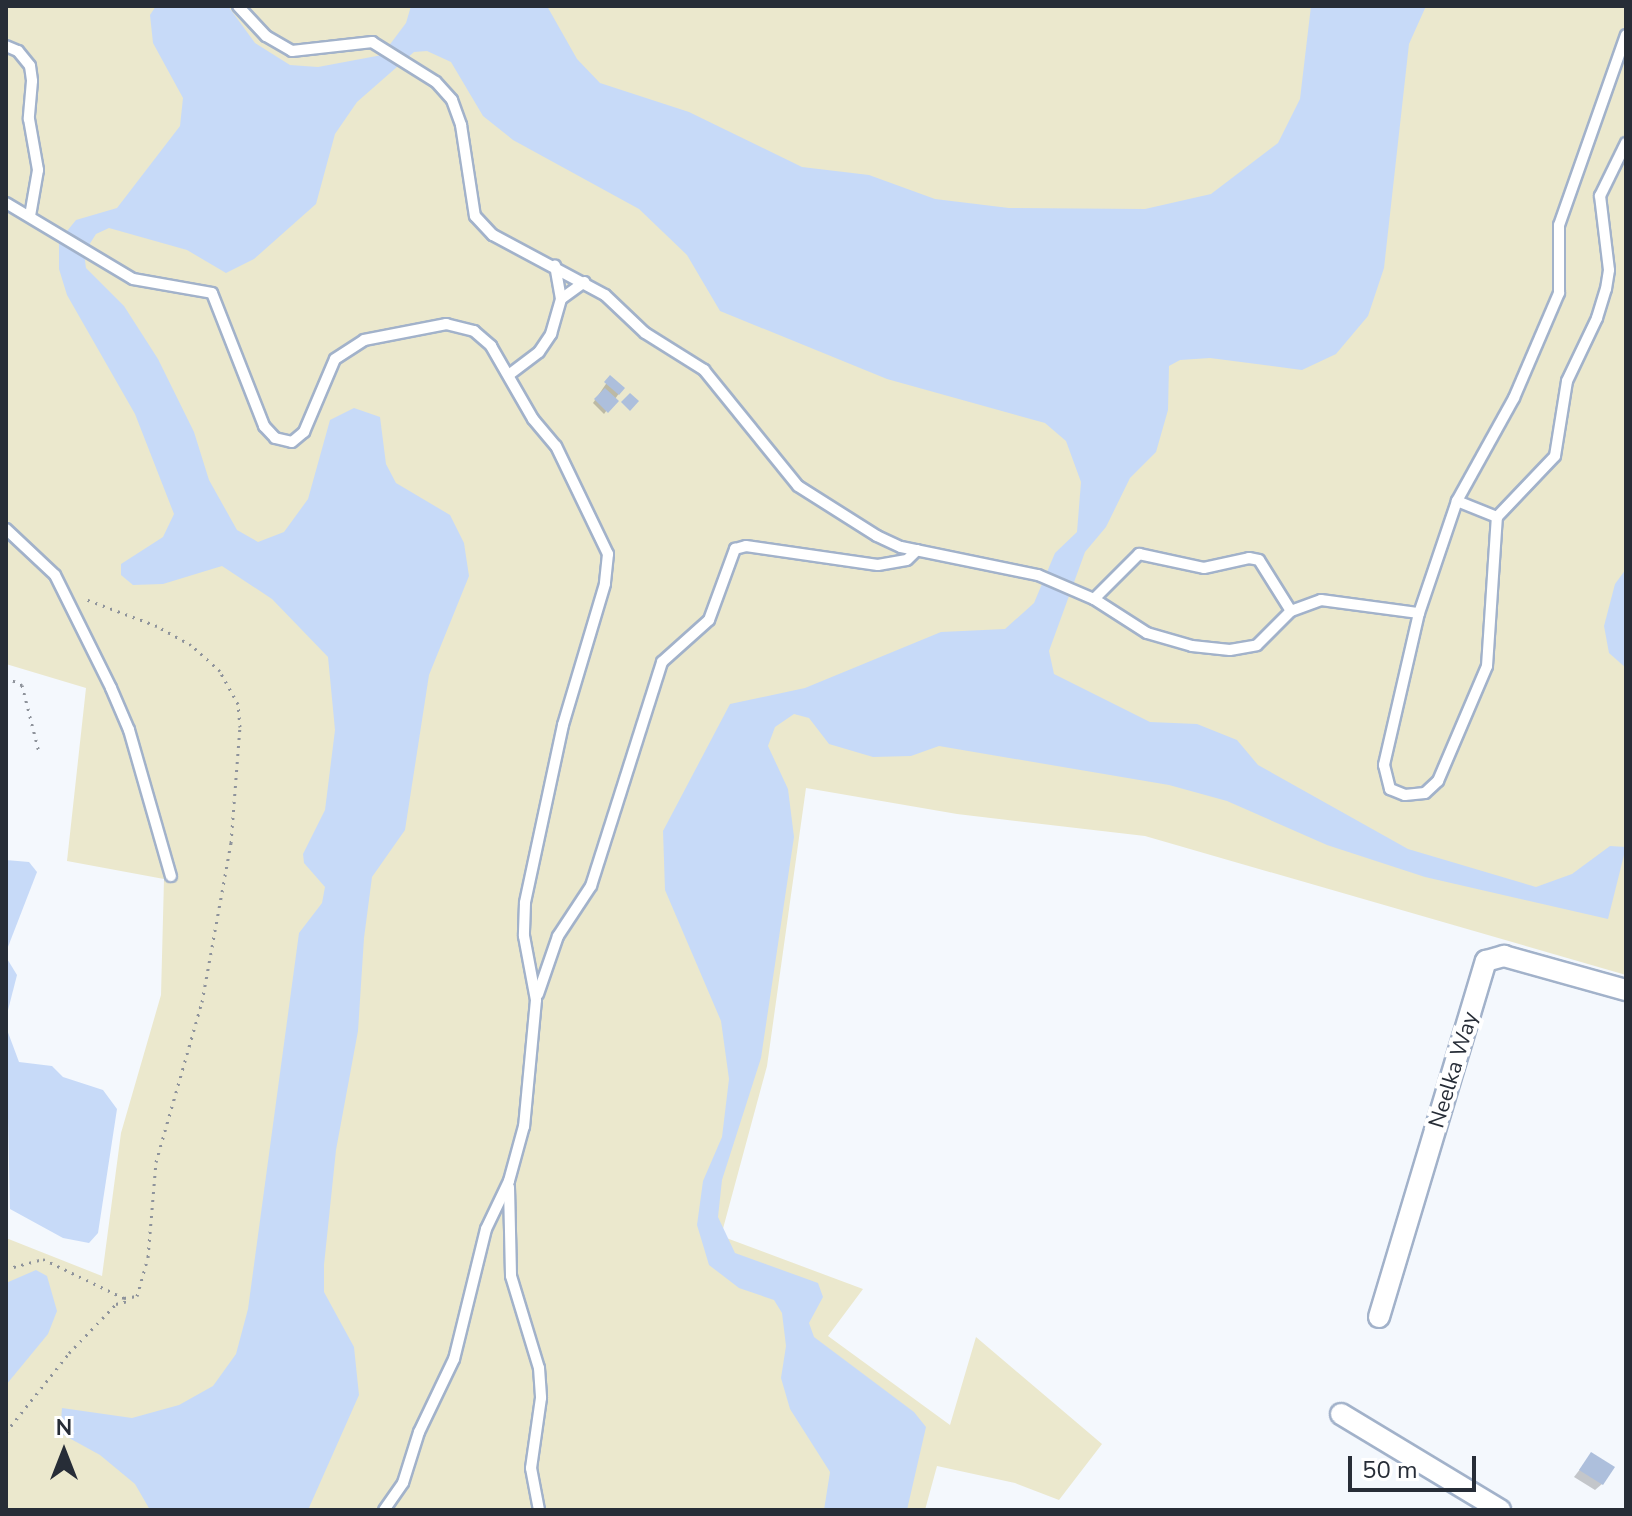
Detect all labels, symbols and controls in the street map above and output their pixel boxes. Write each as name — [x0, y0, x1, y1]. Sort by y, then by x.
street label: Neelka Way — [1424, 1009, 1484, 1131]
north arrow — [24, 1412, 104, 1492]
text: N — [56, 1413, 72, 1443]
scale bar — [1352, 1440, 1480, 1490]
text: 50 m — [1362, 1454, 1418, 1486]

